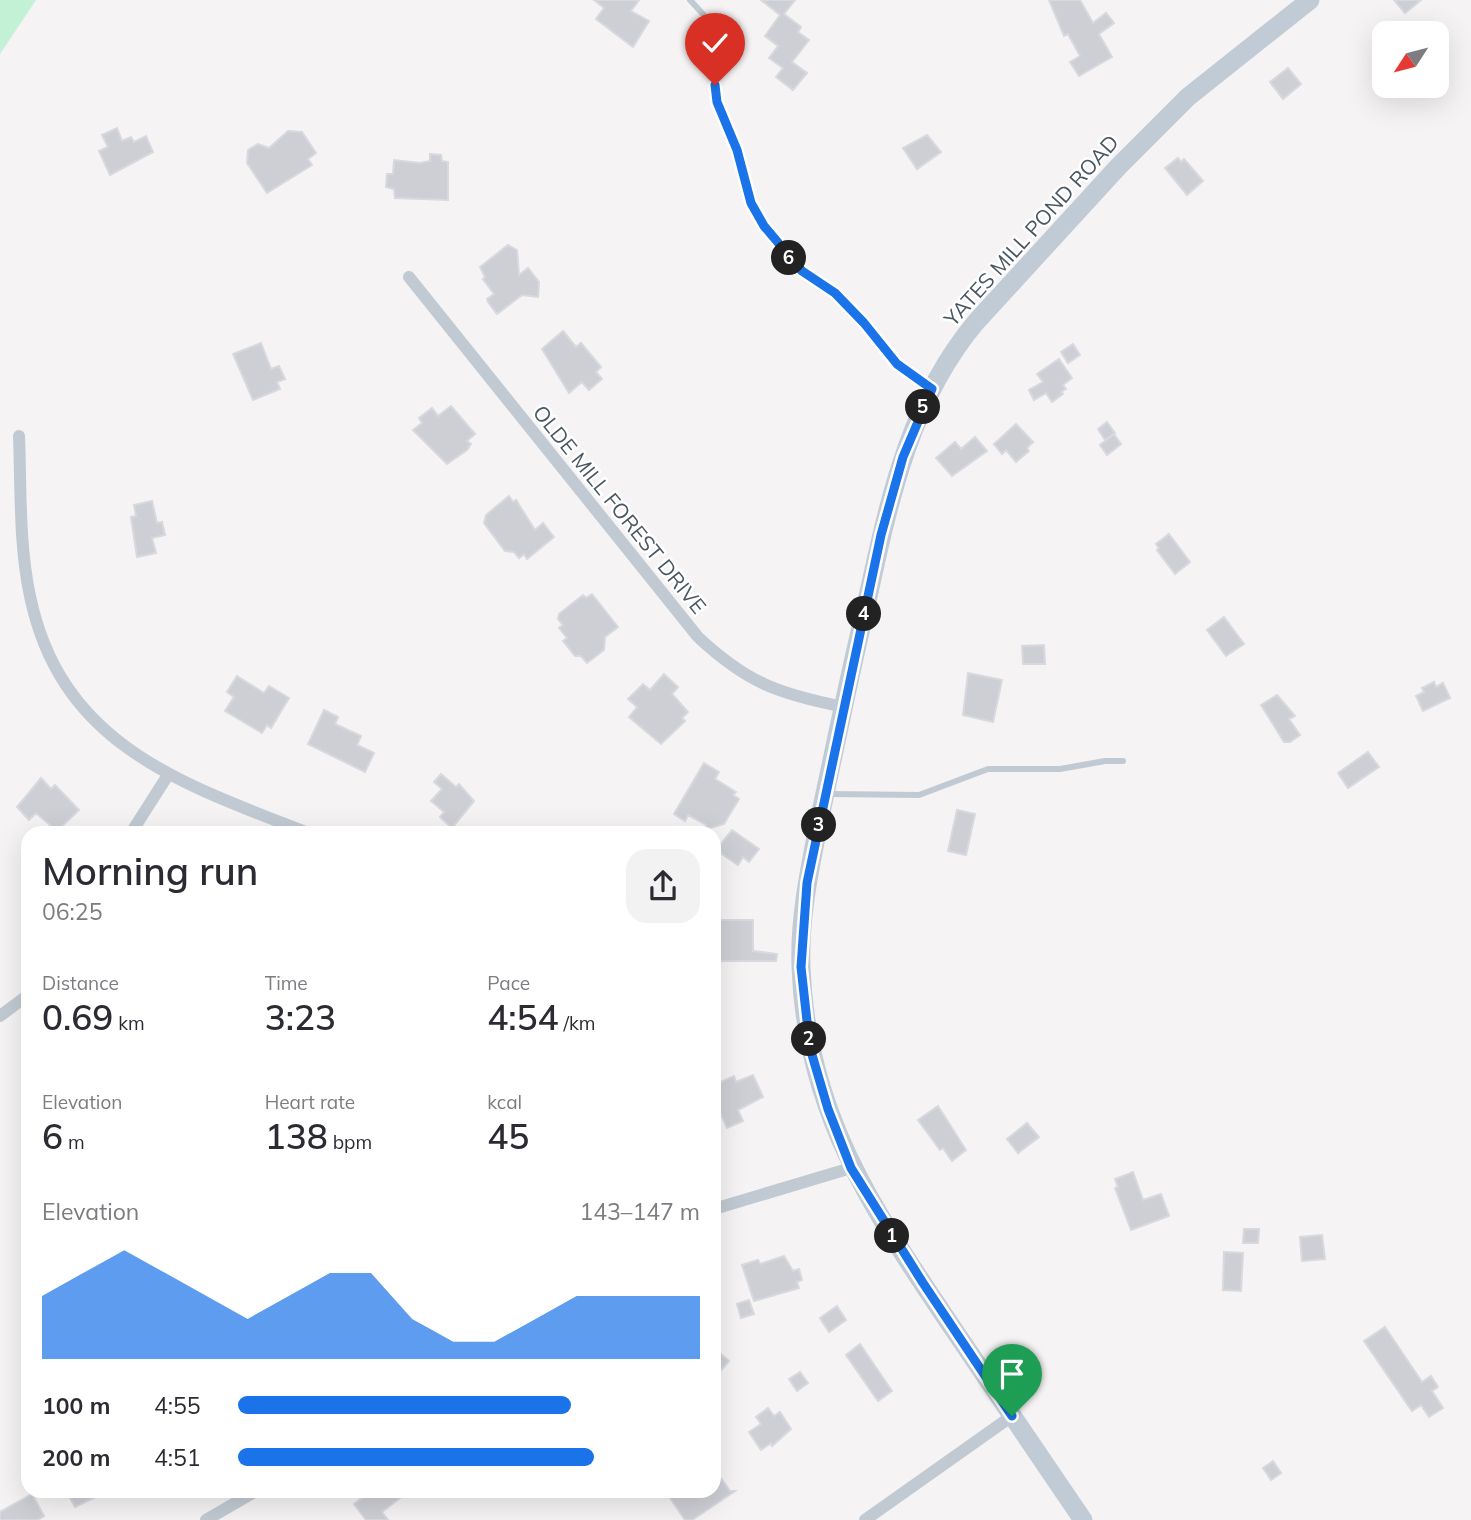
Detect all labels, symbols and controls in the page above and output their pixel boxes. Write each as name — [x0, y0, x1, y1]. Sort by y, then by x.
pin — [685, 13, 745, 85]
north arrow — [1372, 21, 1449, 98]
map controls — [1372, 21, 1449, 98]
icon: check — [696, 24, 734, 62]
street label: YATES MILL POND ROAD — [938, 129, 1124, 332]
pin: 6 — [772, 240, 806, 276]
text: 6 — [783, 245, 794, 269]
pin: 5 — [906, 390, 940, 424]
text: 5 — [917, 394, 928, 418]
street label: OLDE MILL FOREST DRIVE — [528, 399, 712, 619]
pin: 4 — [846, 596, 882, 632]
text: 4 — [858, 601, 869, 625]
pin: 3 — [802, 808, 836, 842]
text: 3 — [813, 812, 824, 836]
text: Morning run — [42, 847, 258, 895]
button: share — [626, 849, 700, 923]
text: 06:25 — [42, 897, 102, 926]
text: Distance — [42, 971, 119, 995]
text: Time — [265, 971, 308, 995]
text: Pace — [487, 971, 530, 995]
text: 0.69 — [42, 995, 113, 1039]
text: 3:23 — [265, 995, 336, 1039]
text: 4:54 — [487, 995, 559, 1039]
text: km — [113, 1011, 145, 1035]
text: /km — [559, 1011, 595, 1035]
pin: 2 — [792, 1021, 826, 1056]
text: 2 — [803, 1026, 814, 1050]
text: Elevation — [42, 1090, 122, 1114]
text: Heart rate — [265, 1090, 355, 1114]
text: kcal — [487, 1090, 522, 1114]
text: 6 — [42, 1114, 63, 1158]
text: 138 — [265, 1114, 328, 1158]
text: 45 — [487, 1114, 529, 1158]
text: m — [63, 1130, 85, 1154]
text: bpm — [328, 1130, 372, 1154]
text: Elevation — [42, 1197, 139, 1226]
text: 143–147 m — [579, 1197, 700, 1226]
pin: 1 — [874, 1218, 910, 1254]
text: 1 — [886, 1223, 897, 1247]
pin — [982, 1344, 1042, 1416]
icon: arrive — [993, 1355, 1031, 1393]
text: 100 m — [42, 1391, 110, 1420]
text: 4:55 — [154, 1391, 201, 1420]
text: 200 m — [42, 1443, 110, 1472]
text: 4:51 — [154, 1443, 201, 1472]

